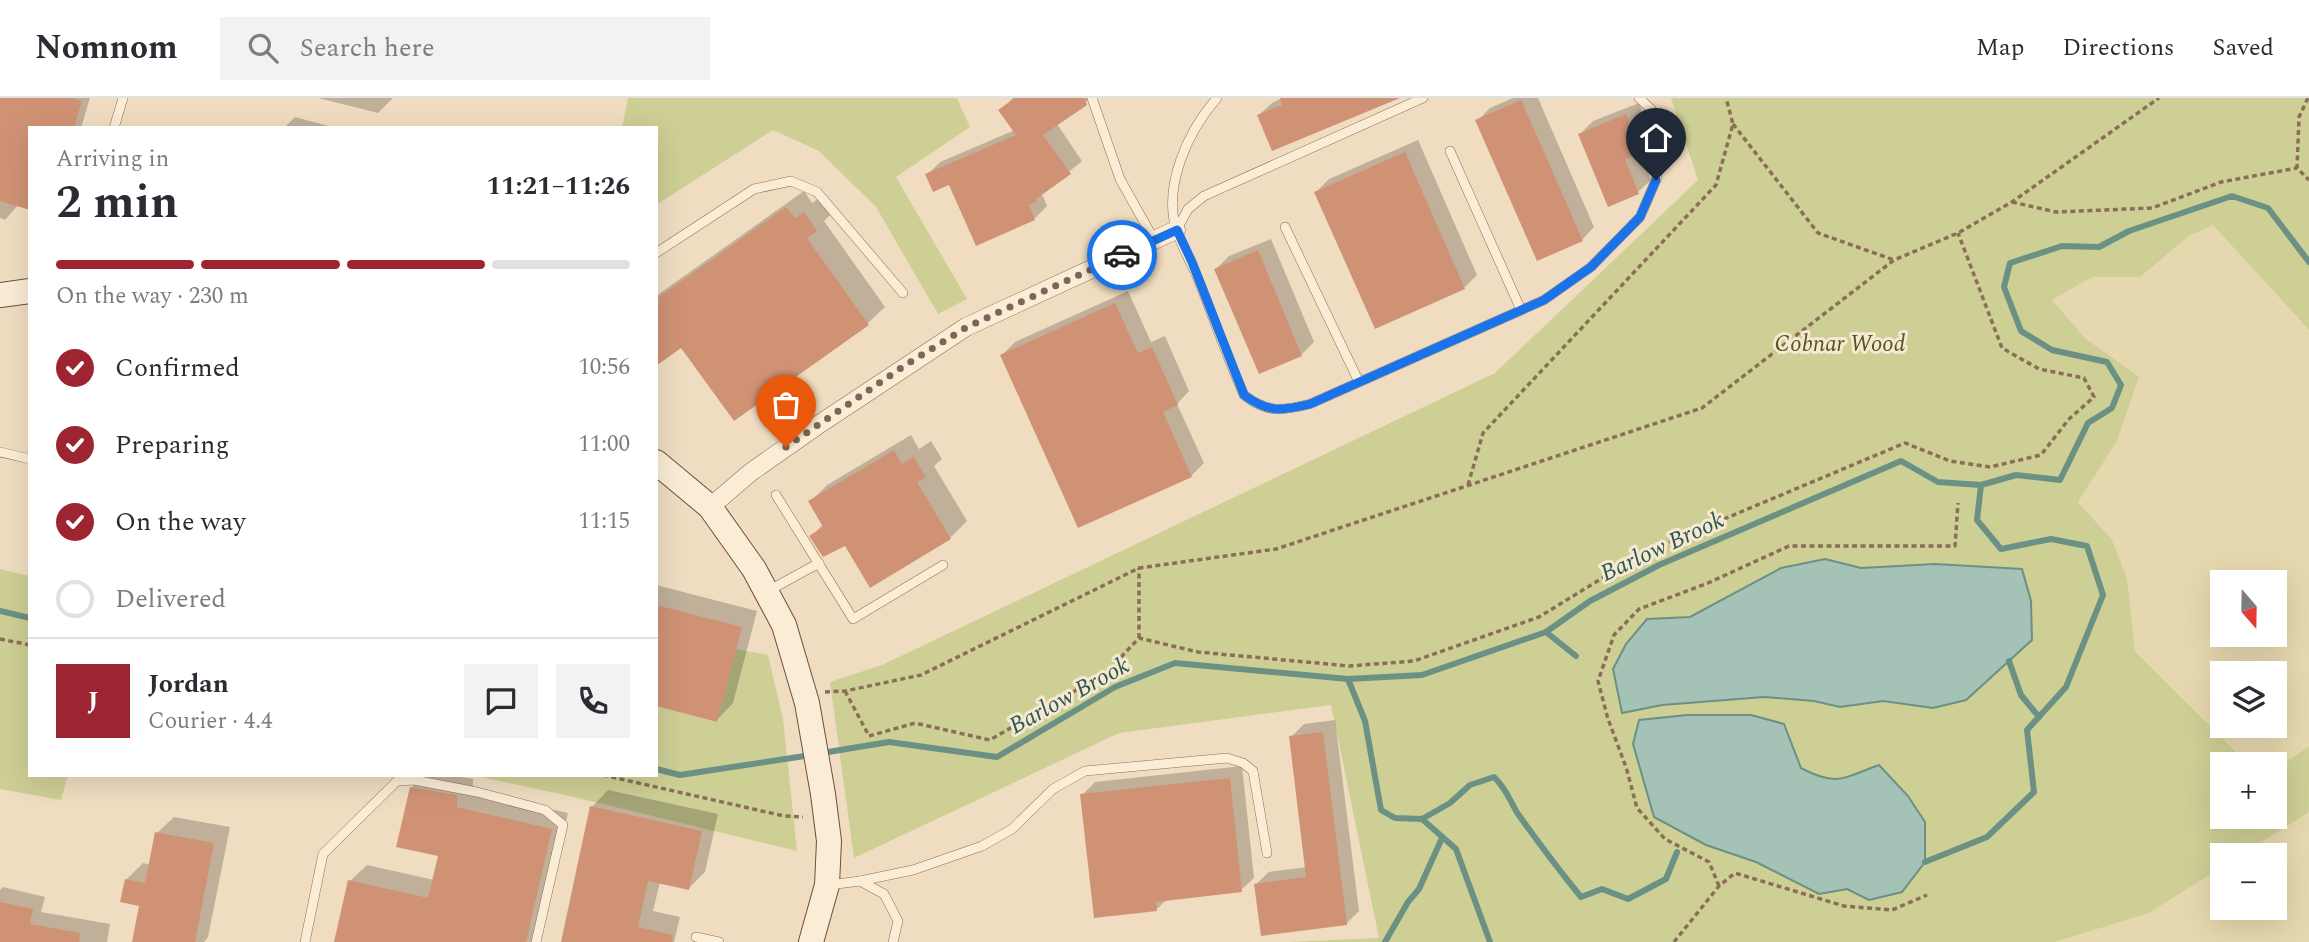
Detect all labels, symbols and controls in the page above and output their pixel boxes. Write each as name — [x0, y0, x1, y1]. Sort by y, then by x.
search box — [220, 17, 710, 80]
text: Nomnom — [35, 23, 178, 73]
text: Search here — [300, 28, 435, 68]
icon: search — [244, 29, 282, 67]
text: Map — [1976, 30, 2024, 66]
text: Directions — [2062, 30, 2174, 66]
text: Saved — [2212, 30, 2274, 66]
pin — [1626, 108, 1686, 180]
icon: home — [1637, 119, 1675, 157]
text: Arriving in — [56, 142, 169, 177]
text: 11:21–11:26 — [486, 166, 630, 206]
text: 2 min — [56, 168, 178, 238]
courier — [1087, 220, 1157, 290]
icon: car — [1103, 236, 1141, 274]
text: On the way · 230 m — [56, 279, 249, 314]
park label: Cobnar Wood — [1775, 327, 1906, 362]
text: Confirmed — [115, 348, 240, 388]
icon: check — [56, 349, 94, 387]
text: 10:56 — [578, 350, 630, 385]
pin — [756, 375, 816, 447]
icon: bag — [767, 386, 805, 424]
text: Preparing — [115, 425, 229, 465]
icon: check — [56, 426, 94, 464]
text: 11:00 — [578, 427, 630, 462]
text: On the way — [115, 502, 246, 542]
water label: Barlow Brook — [1594, 502, 1730, 591]
icon: check — [56, 503, 94, 541]
text: 11:15 — [578, 504, 630, 539]
north arrow — [2210, 570, 2287, 648]
map controls — [2210, 570, 2287, 920]
text: Delivered — [115, 579, 226, 619]
water label: Barlow Brook — [1002, 648, 1136, 744]
button: layers — [2210, 661, 2287, 738]
text: Jordan — [148, 664, 229, 704]
button: chat — [464, 664, 538, 738]
button: phone — [556, 664, 630, 738]
text: J — [87, 681, 99, 721]
text: Courier · 4.4 — [148, 704, 273, 739]
button: + — [2210, 752, 2287, 829]
button: − — [2210, 843, 2287, 920]

